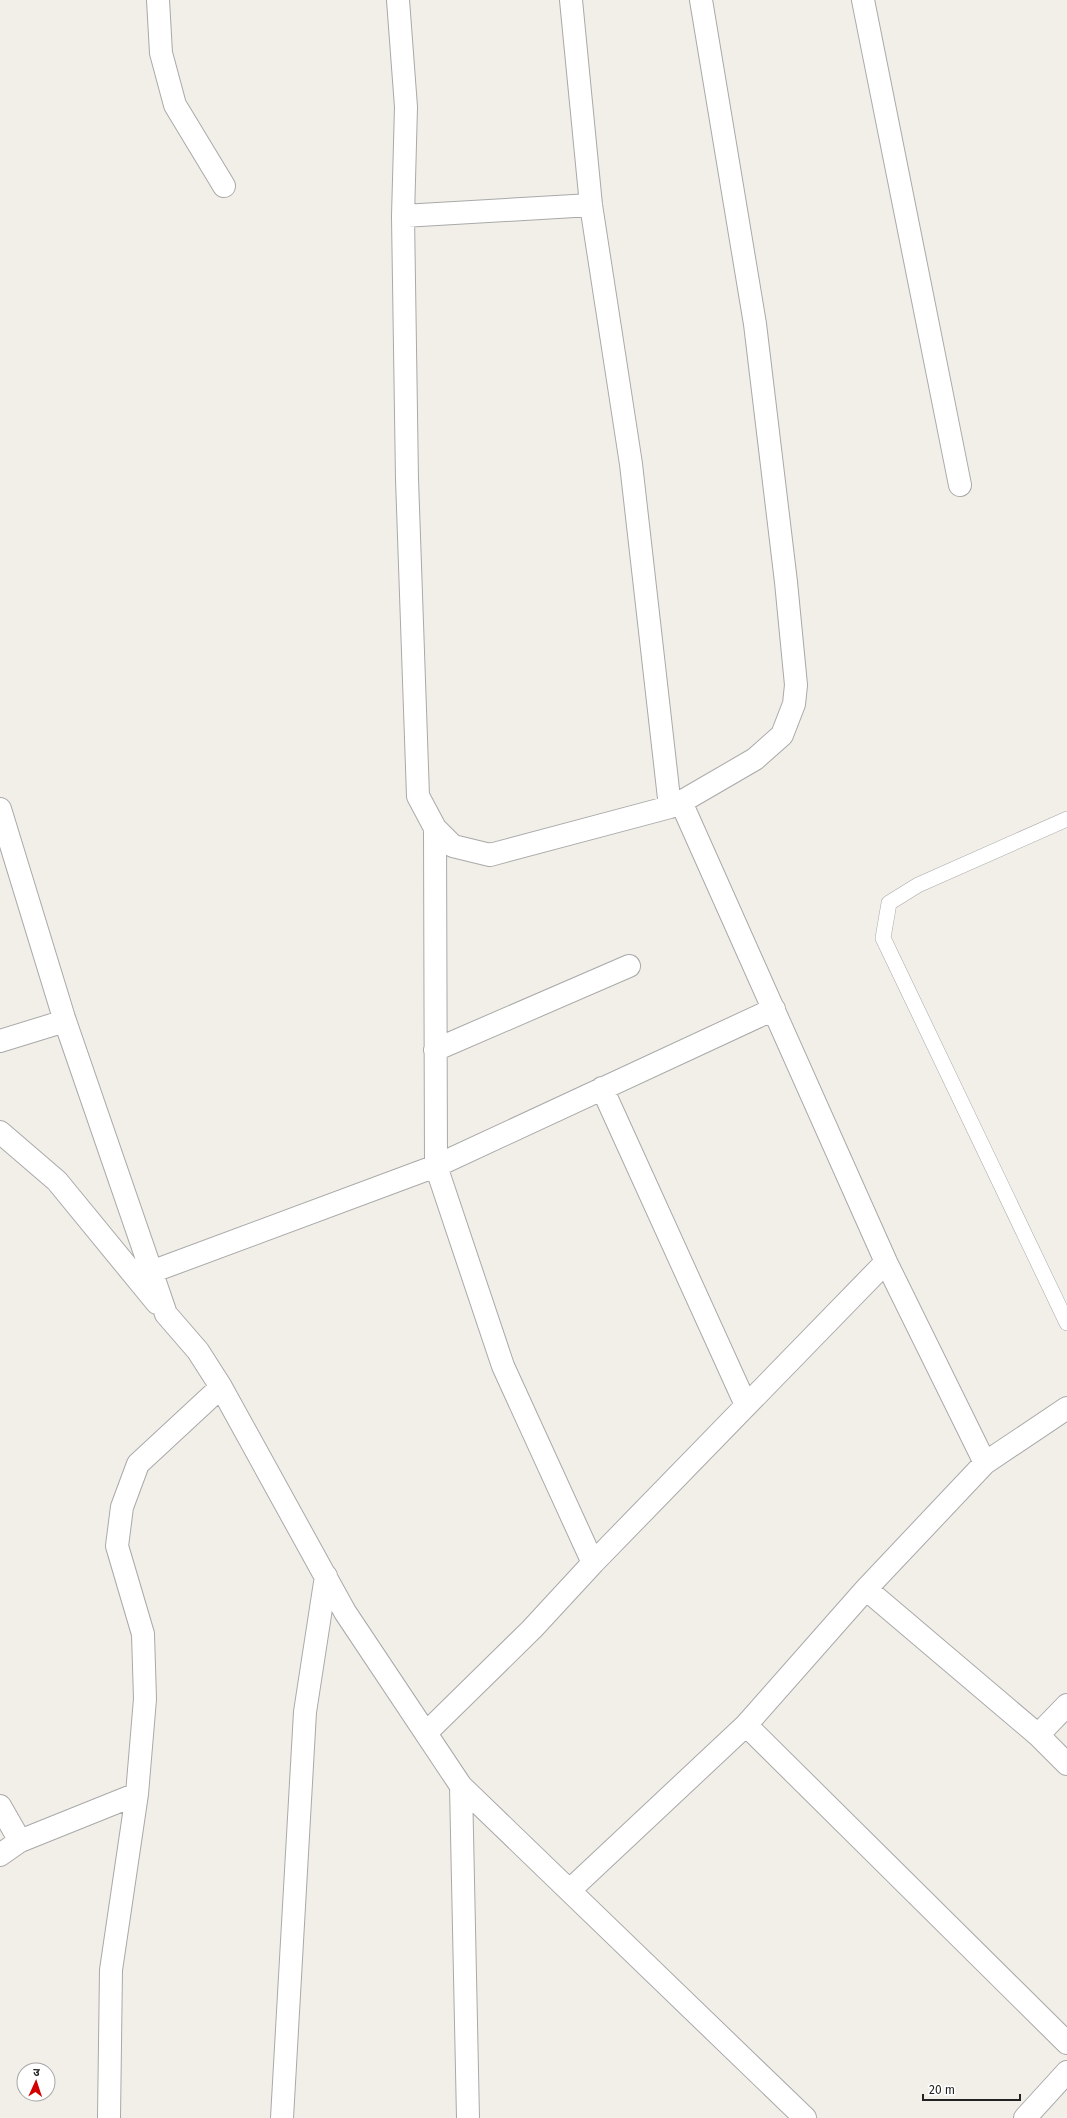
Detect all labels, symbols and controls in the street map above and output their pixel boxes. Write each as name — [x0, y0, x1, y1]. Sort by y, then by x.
north arrow — [16, 2062, 56, 2102]
text: उ — [33, 2066, 41, 2079]
scale bar — [923, 2076, 1020, 2102]
text: 20 m — [929, 2083, 955, 2097]

